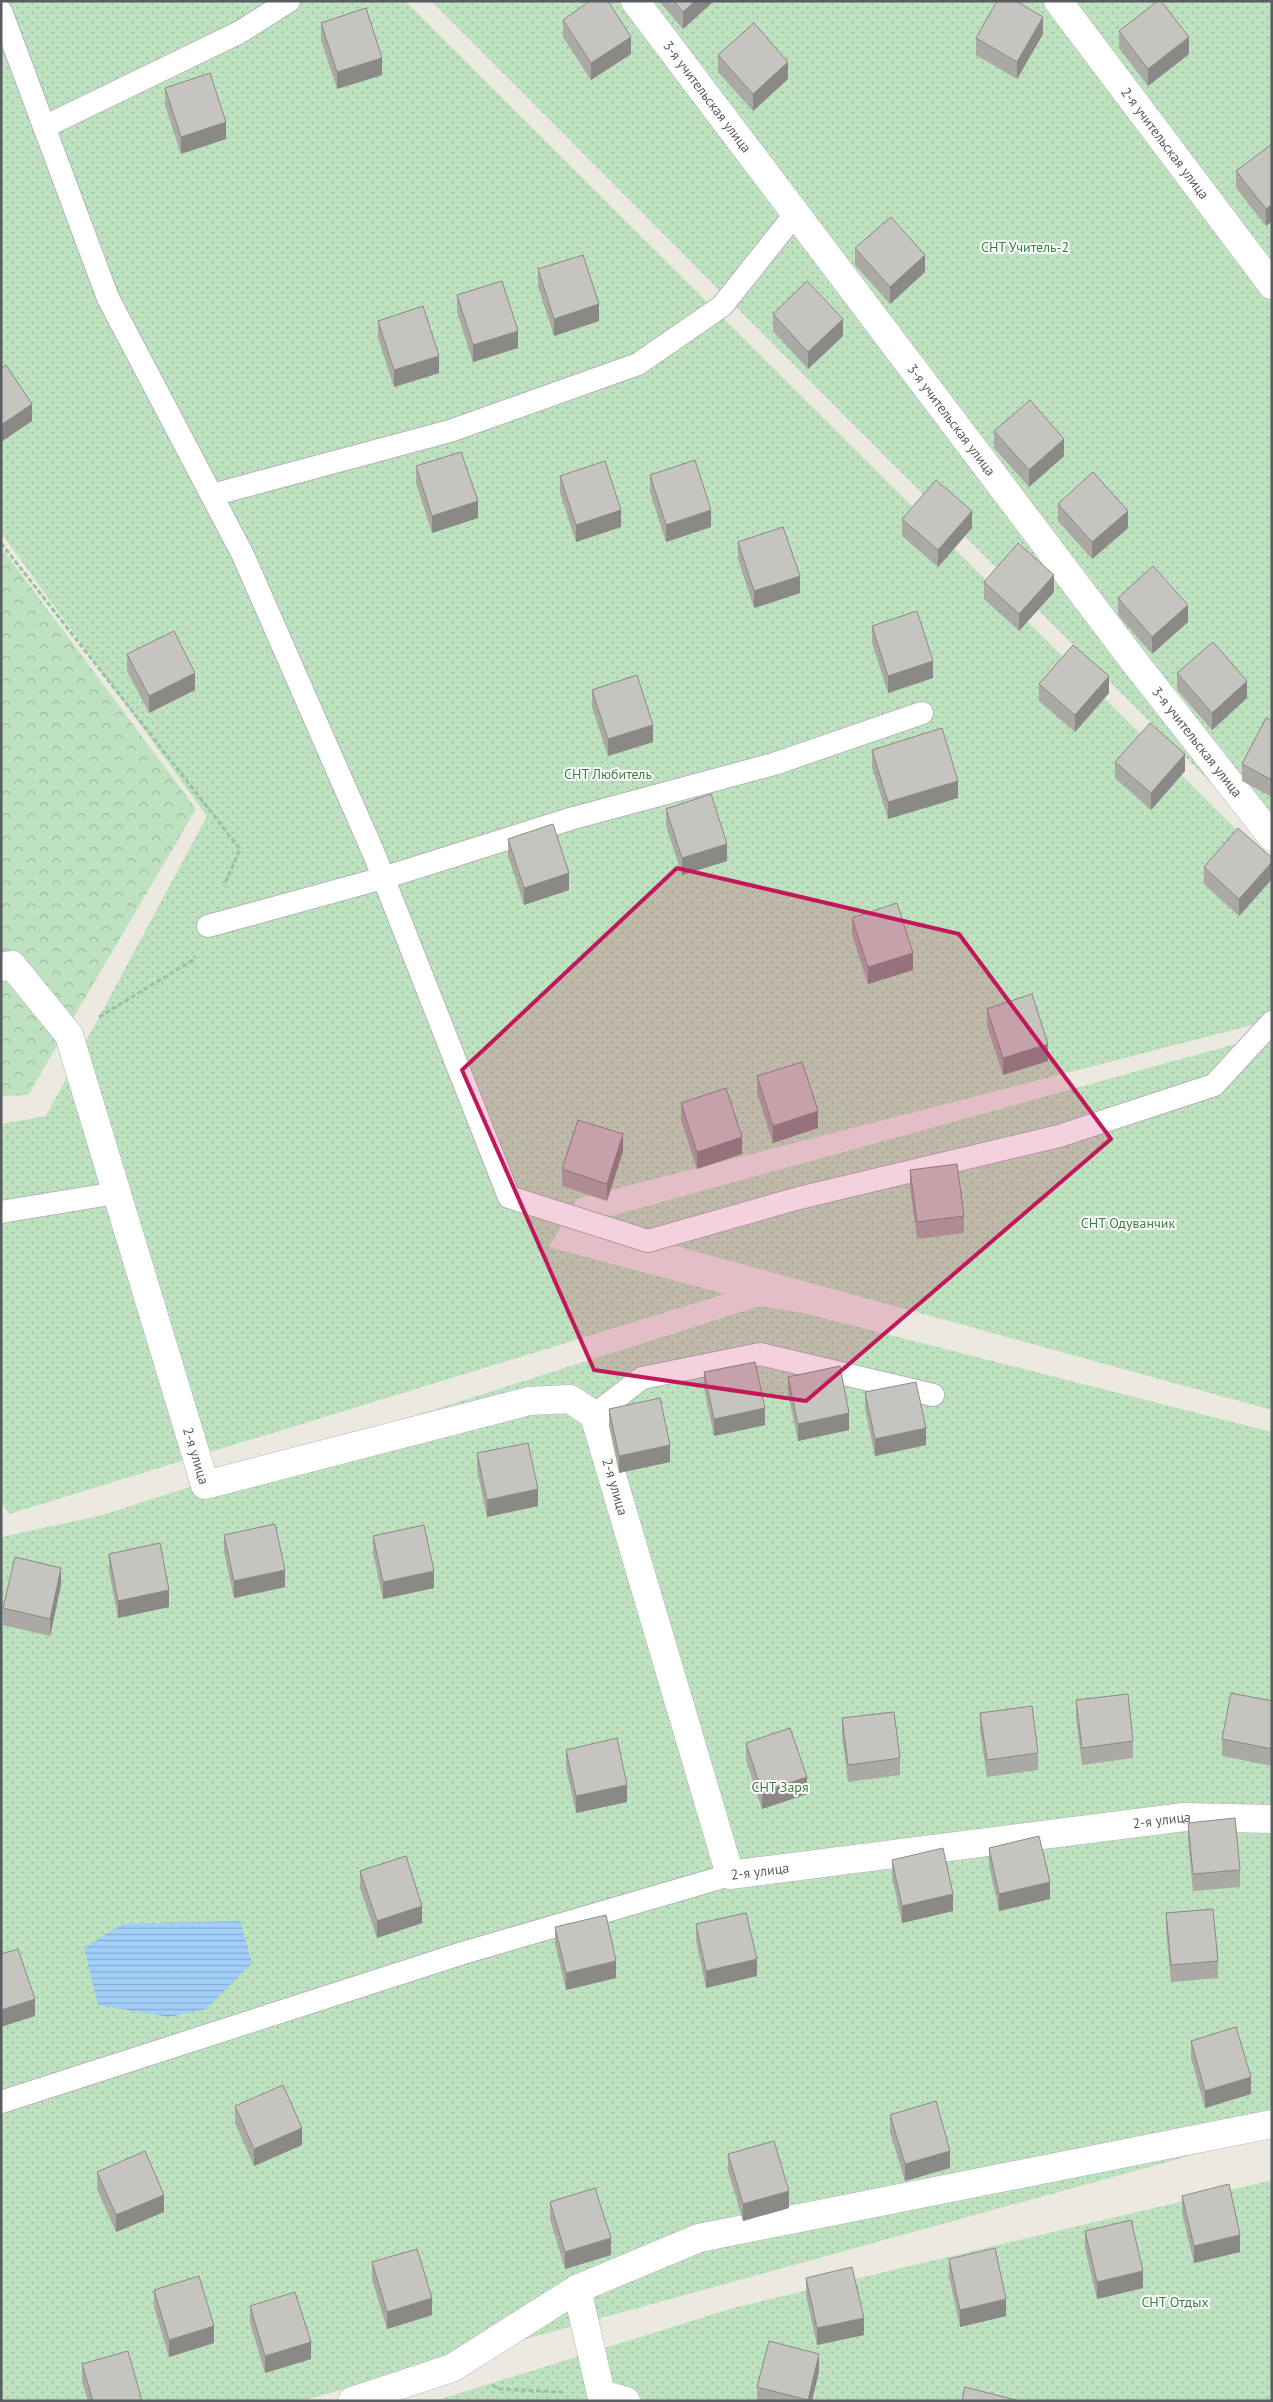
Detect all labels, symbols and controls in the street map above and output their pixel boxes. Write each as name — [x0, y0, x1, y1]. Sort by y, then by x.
street label: 3-я учительская улица — [659, 37, 755, 156]
street label: 2-я учительская улица — [1117, 84, 1213, 203]
park label: СНТ Учитель-2 — [981, 238, 1069, 256]
street label: 3-я учительская улица — [903, 360, 1000, 479]
street label: 3-я учительская улица — [1148, 683, 1246, 801]
park label: СНТ Любитель — [564, 765, 652, 783]
park label: СНТ Одуванчик — [1081, 1214, 1175, 1232]
street label: 2-я улица — [179, 1425, 213, 1487]
street label: 2-я улица — [598, 1456, 632, 1518]
park label: СНТ Заря — [751, 1778, 809, 1796]
street label: 2-я улица — [1131, 1808, 1191, 1833]
street label: 2-я улица — [730, 1859, 790, 1884]
park label: СНТ Отдых — [1141, 2293, 1209, 2311]

